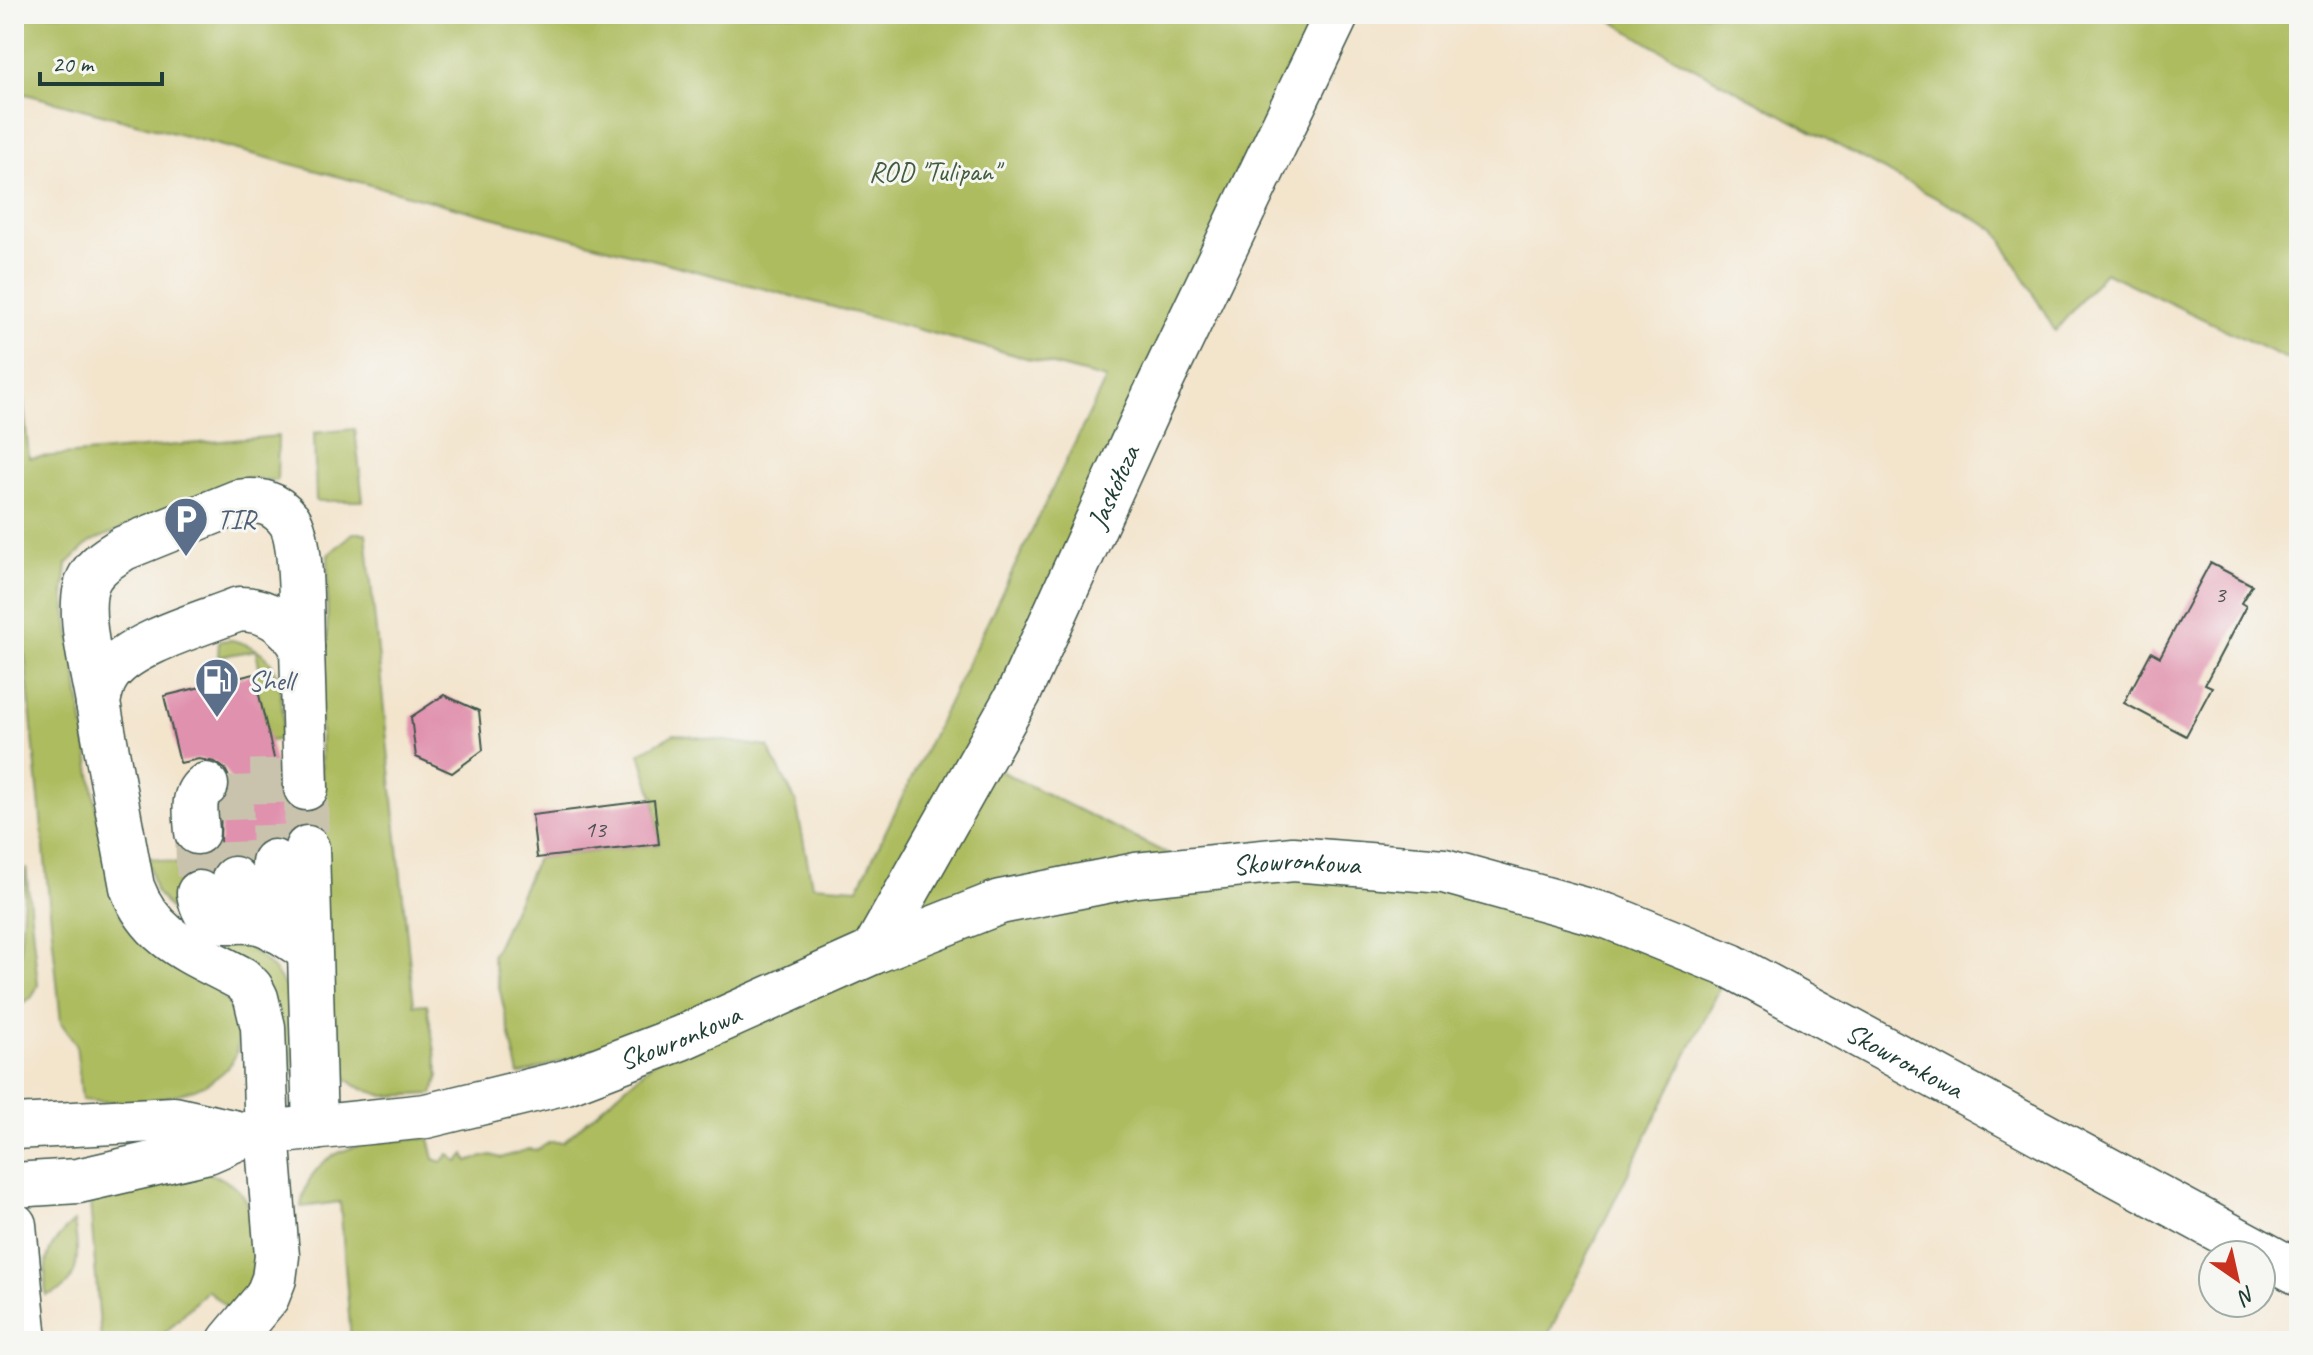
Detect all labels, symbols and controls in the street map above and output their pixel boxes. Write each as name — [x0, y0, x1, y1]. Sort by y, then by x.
scale bar — [40, 36, 162, 86]
text: 20 m — [52, 49, 95, 79]
park label: ROD "Tulipan" — [869, 154, 1005, 189]
street label: Jaskółcza — [1078, 438, 1148, 536]
parking icon: TIR — [162, 495, 210, 558]
place label: TIR — [217, 502, 258, 537]
house number: 3 — [2215, 579, 2228, 609]
fuel station icon: Shell — [193, 656, 241, 719]
place label: Shell — [248, 663, 299, 698]
house number: 13 — [584, 814, 608, 844]
street label: Skowronkowa — [1231, 842, 1364, 883]
street label: Skowronkowa — [614, 996, 748, 1078]
street label: Skowronkowa — [1840, 1014, 1971, 1107]
north arrow — [2197, 1239, 2277, 1319]
text: N — [2231, 1279, 2261, 1312]

